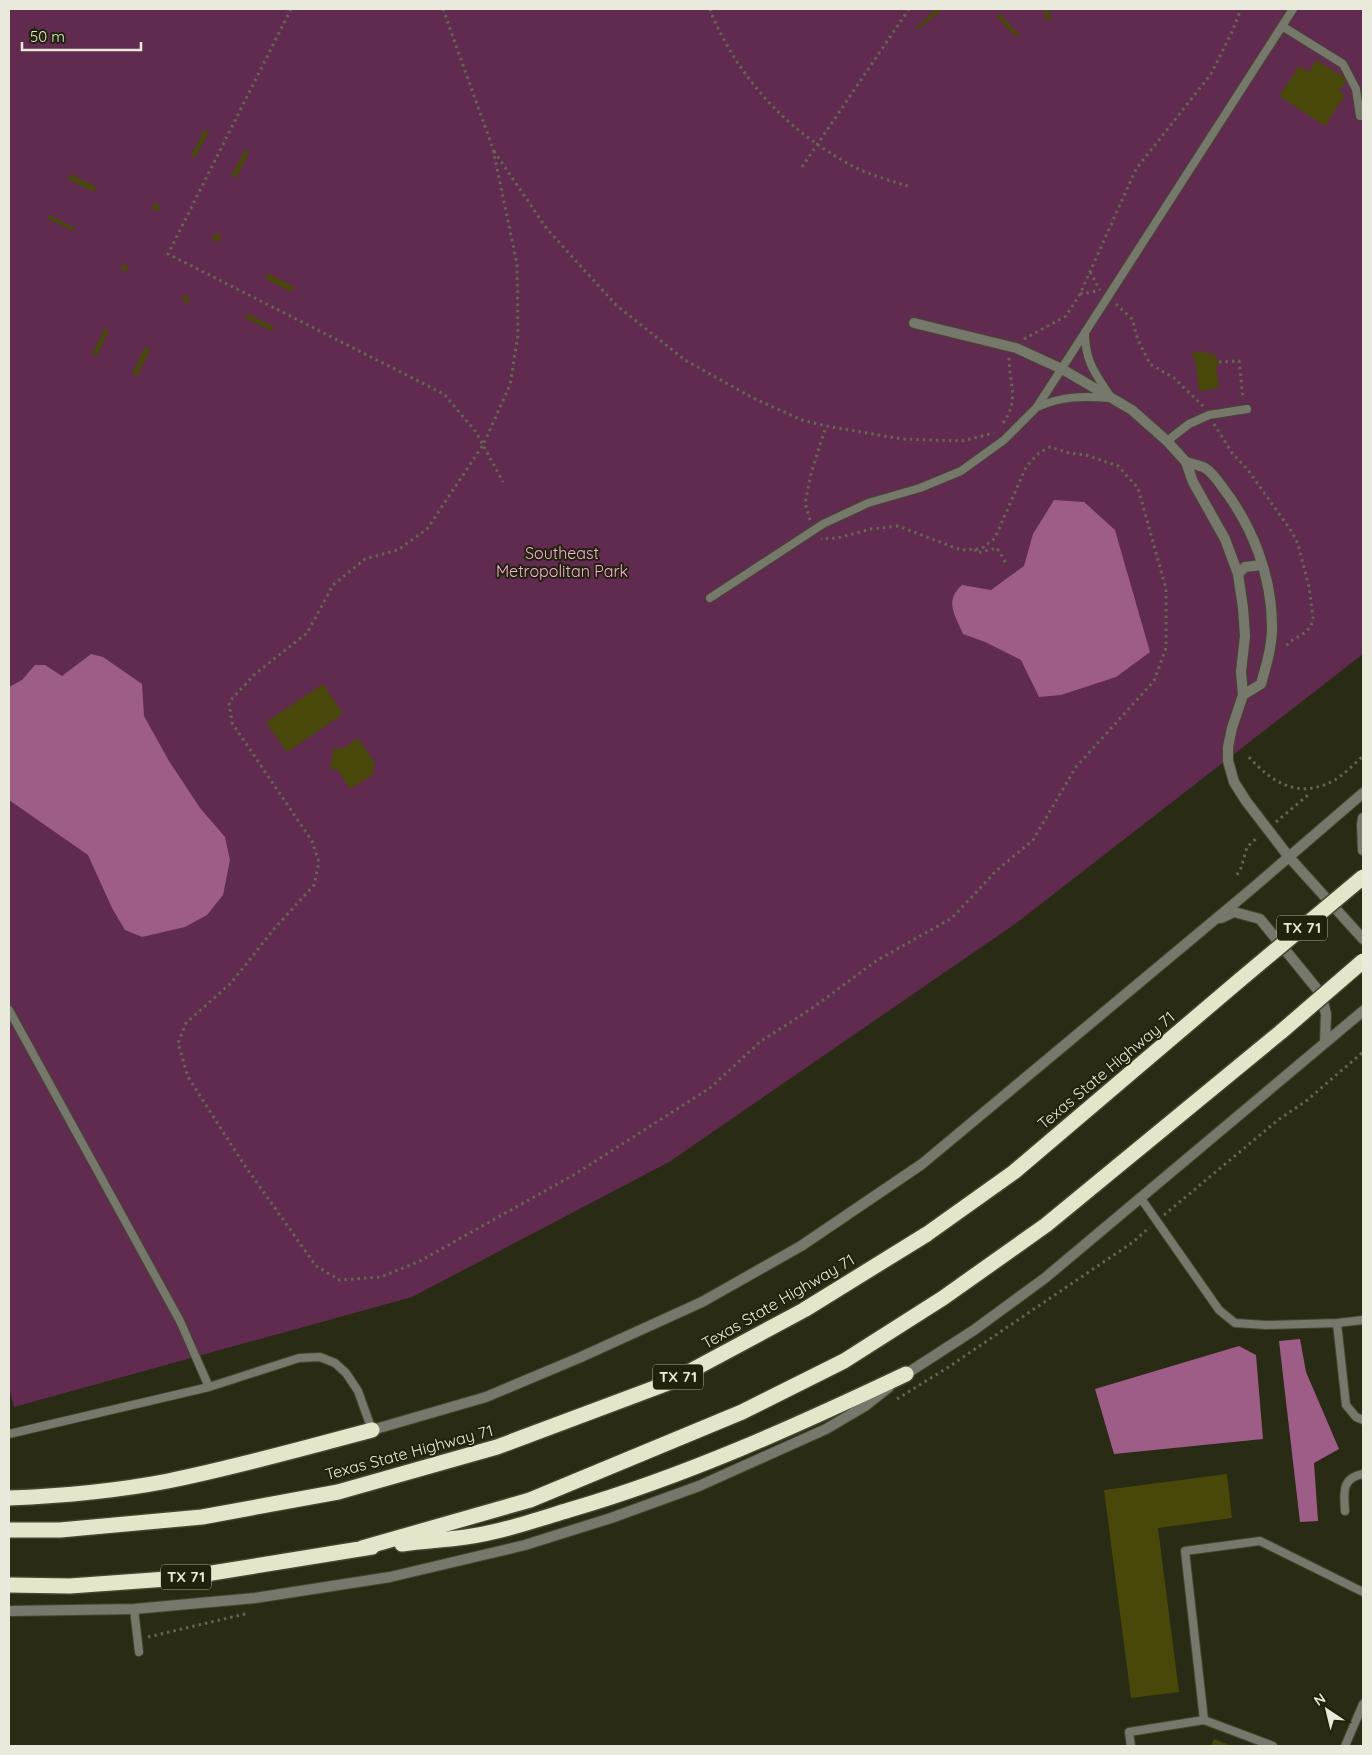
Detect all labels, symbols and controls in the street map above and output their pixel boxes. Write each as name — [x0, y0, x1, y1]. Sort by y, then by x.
scale bar — [22, 20, 141, 52]
text: 50 m — [30, 27, 65, 46]
park label: Southeast Metropolitan Park — [496, 543, 628, 581]
road number: TX 71 — [1277, 916, 1327, 940]
street label: Texas State Highway 71 — [1033, 1007, 1179, 1133]
street label: Texas State Highway 71 — [698, 1249, 858, 1353]
road number: TX 71 — [653, 1364, 703, 1390]
street label: Texas State Highway 71 — [323, 1420, 495, 1484]
road number: TX 71 — [161, 1564, 211, 1590]
north arrow — [1302, 1685, 1352, 1735]
text: N — [1310, 1689, 1329, 1710]

